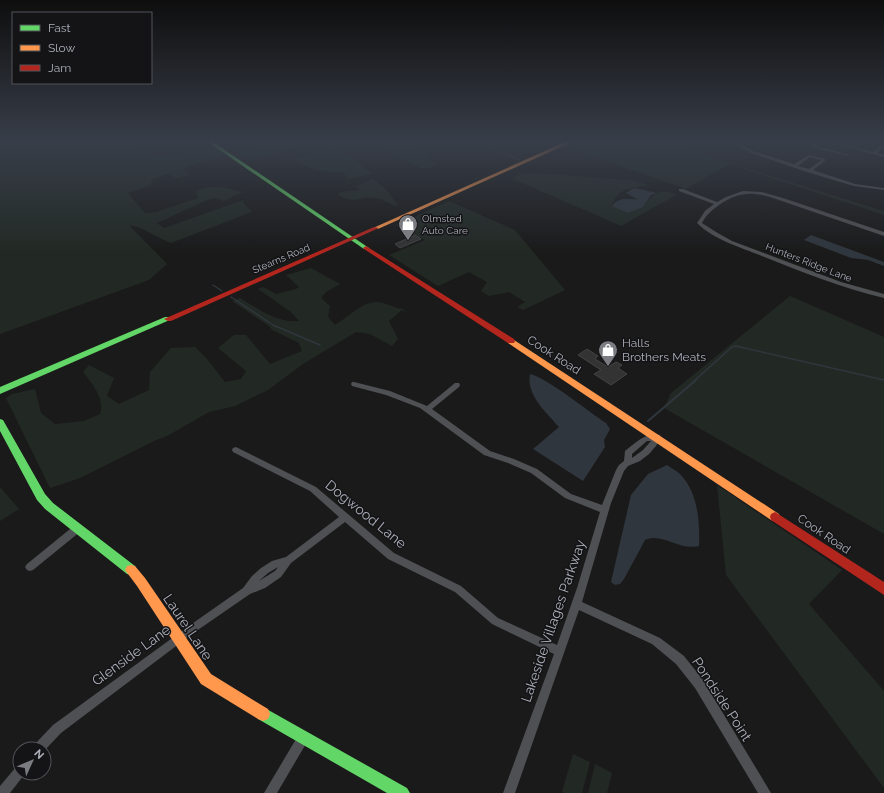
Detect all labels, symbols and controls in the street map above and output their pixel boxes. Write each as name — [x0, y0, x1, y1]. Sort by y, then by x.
legend — [12, 12, 152, 84]
text: Fast — [48, 21, 71, 35]
text: Slow — [48, 41, 75, 55]
text: Jam — [48, 61, 71, 75]
shop icon: Olmsted Auto Care — [397, 213, 419, 241]
place label: Olmsted Auto Care — [422, 213, 468, 236]
street label: Stearns Road — [251, 241, 312, 275]
street label: Hunters Ridge Lane — [764, 241, 854, 284]
street label: Cook Road — [525, 333, 583, 377]
place label: Halls Brothers Meats — [622, 336, 706, 364]
shop icon: Halls Brothers Meats — [597, 339, 619, 367]
street label: Dogwood Lane — [322, 477, 410, 551]
street label: Cook Road — [795, 511, 853, 557]
street label: Lakeside Villages Parkway — [518, 537, 588, 704]
street label: Laurel Lane — [160, 591, 216, 663]
street label: Glenside Lane — [89, 621, 173, 689]
street label: Pondside Point — [689, 654, 755, 744]
north arrow — [12, 741, 52, 781]
text: N — [31, 747, 46, 762]

